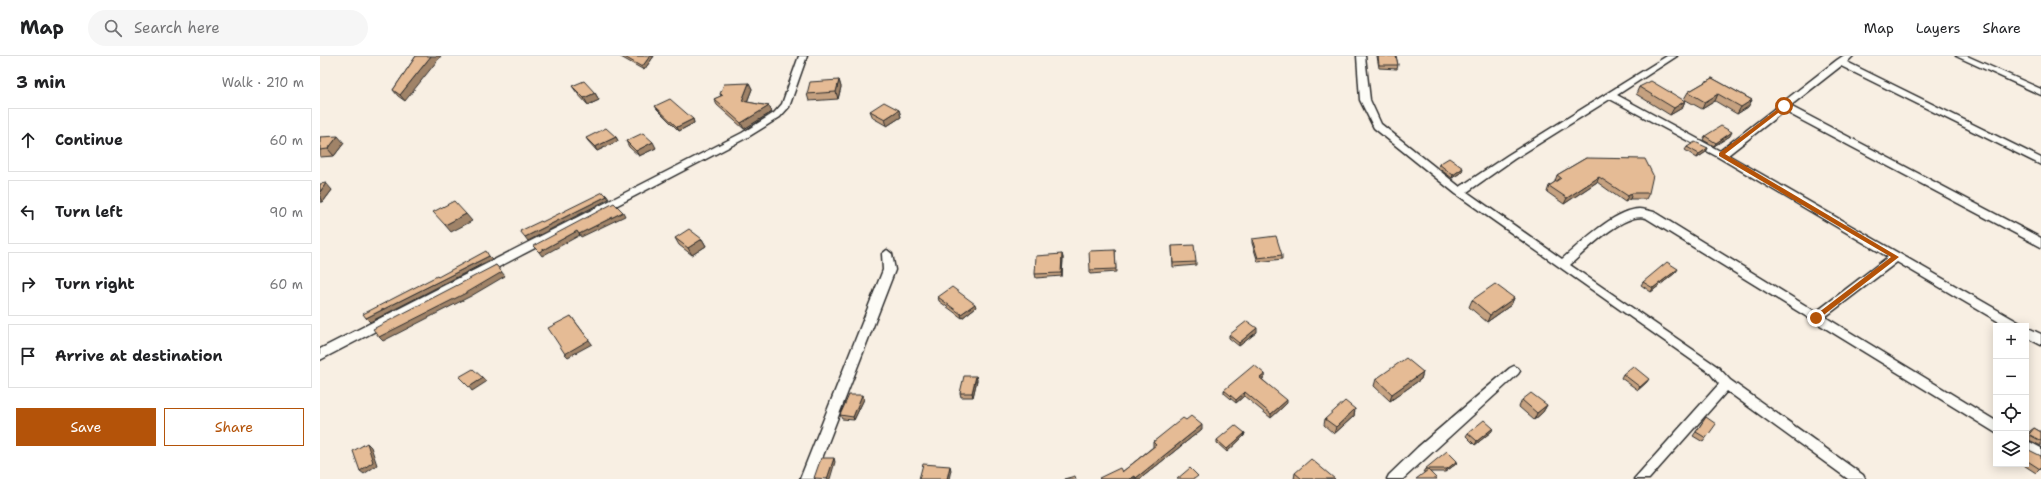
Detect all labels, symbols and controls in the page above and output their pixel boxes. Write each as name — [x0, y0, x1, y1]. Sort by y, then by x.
search box — [88, 10, 368, 46]
text: Map — [20, 15, 64, 40]
icon: search — [102, 17, 124, 39]
text: Search here — [134, 18, 220, 38]
text: Map — [1864, 19, 1894, 37]
text: Layers — [1916, 19, 1960, 37]
text: Share — [1982, 19, 2021, 37]
text: 3 min — [16, 71, 66, 93]
text: Walk · 210 m — [222, 74, 304, 91]
route start — [1775, 97, 1793, 115]
icon: ahead — [17, 129, 39, 151]
text: Continue — [55, 130, 123, 150]
text: 60 m — [270, 132, 303, 149]
icon: left — [17, 201, 39, 223]
text: Turn left — [55, 202, 123, 222]
text: 90 m — [269, 204, 303, 221]
icon: right — [17, 273, 39, 295]
text: Turn right — [55, 274, 135, 294]
text: 60 m — [270, 276, 303, 293]
route end — [1807, 309, 1825, 327]
map controls — [1993, 323, 2029, 467]
button: + — [1993, 323, 2029, 359]
icon: arrive — [17, 345, 39, 367]
text: Arrive at destination — [55, 346, 223, 366]
button: − — [1993, 359, 2029, 395]
button: locate — [1993, 395, 2029, 431]
button: Save — [16, 408, 156, 446]
button: Share — [164, 408, 304, 446]
button: layers — [1993, 431, 2029, 467]

